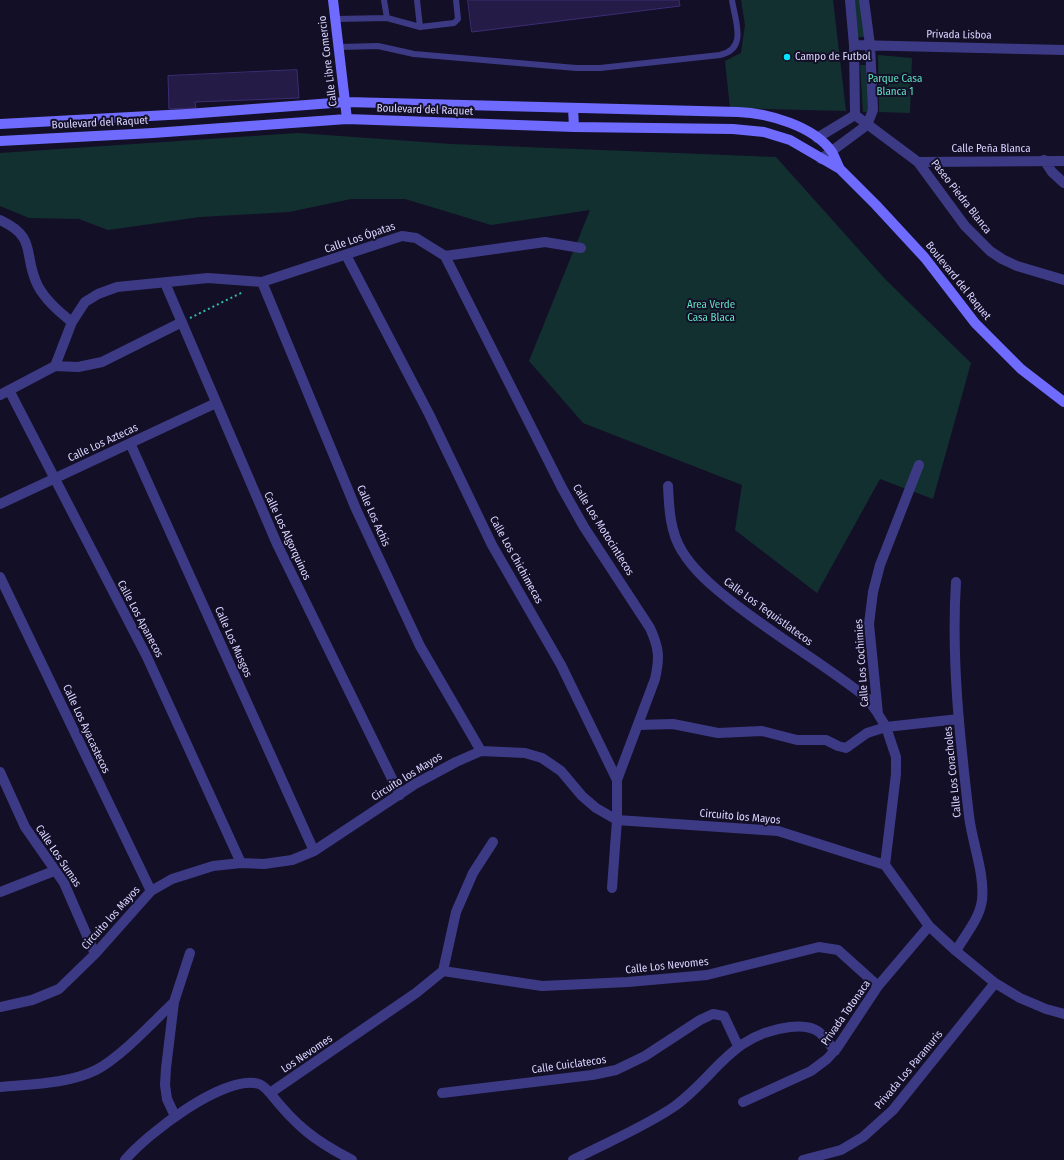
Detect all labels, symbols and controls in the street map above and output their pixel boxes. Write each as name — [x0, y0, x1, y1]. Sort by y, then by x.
street label: Calle Libre Comercio — [316, 15, 340, 107]
street label: Privada Lisboa — [926, 28, 992, 42]
place label: Campo de Futbol — [795, 50, 871, 64]
marker: Campo de Futbol — [782, 52, 792, 62]
park label: Parque Casa Blanca 1 — [868, 72, 922, 98]
street label: Boulevard del Raquet — [376, 102, 474, 118]
street label: Boulevard del Raquet — [51, 114, 149, 132]
street label: Calle Peña Blanca — [951, 142, 1031, 156]
street label: Paseo Piedra Blanca — [928, 157, 994, 237]
street label: Calle Los Ópatas — [323, 220, 397, 256]
street label: Boulevard del Raquet — [922, 239, 994, 323]
park label: Area Verde Casa Blaca — [687, 298, 735, 324]
street label: Calle Los Aztecas — [66, 421, 140, 465]
street label: Calle Los Motocintlecos — [570, 482, 636, 578]
street label: Calle Los Achís — [354, 483, 392, 549]
street label: Calle Los Algorquinos — [261, 490, 313, 582]
street label: Calle Los Chichimecas — [486, 514, 546, 606]
street label: Calle Los Tequistlatecos — [721, 575, 815, 649]
street label: Calle Los Apanecos — [114, 578, 166, 660]
street label: Calle Los Musgos — [212, 605, 254, 679]
street label: Calle Los Cochimies — [852, 619, 872, 707]
street label: Calle Los Ayacastecos — [60, 682, 112, 776]
street label: Calle Los Coracholes — [942, 726, 964, 818]
street label: Circuito los Mayos — [369, 750, 445, 804]
street label: Circuito los Mayos — [699, 807, 781, 827]
street label: Calle Los Sumas — [32, 823, 84, 889]
street label: Circuito los Mayos — [79, 883, 143, 953]
street label: Calle Los Nevomes — [625, 955, 709, 977]
street label: Privada Totonaca — [819, 978, 873, 1048]
street label: Privada Los Paramuris — [872, 1028, 946, 1112]
street label: Los Nevomes — [279, 1032, 335, 1076]
street label: Calle Cuiclatecos — [531, 1053, 607, 1077]

